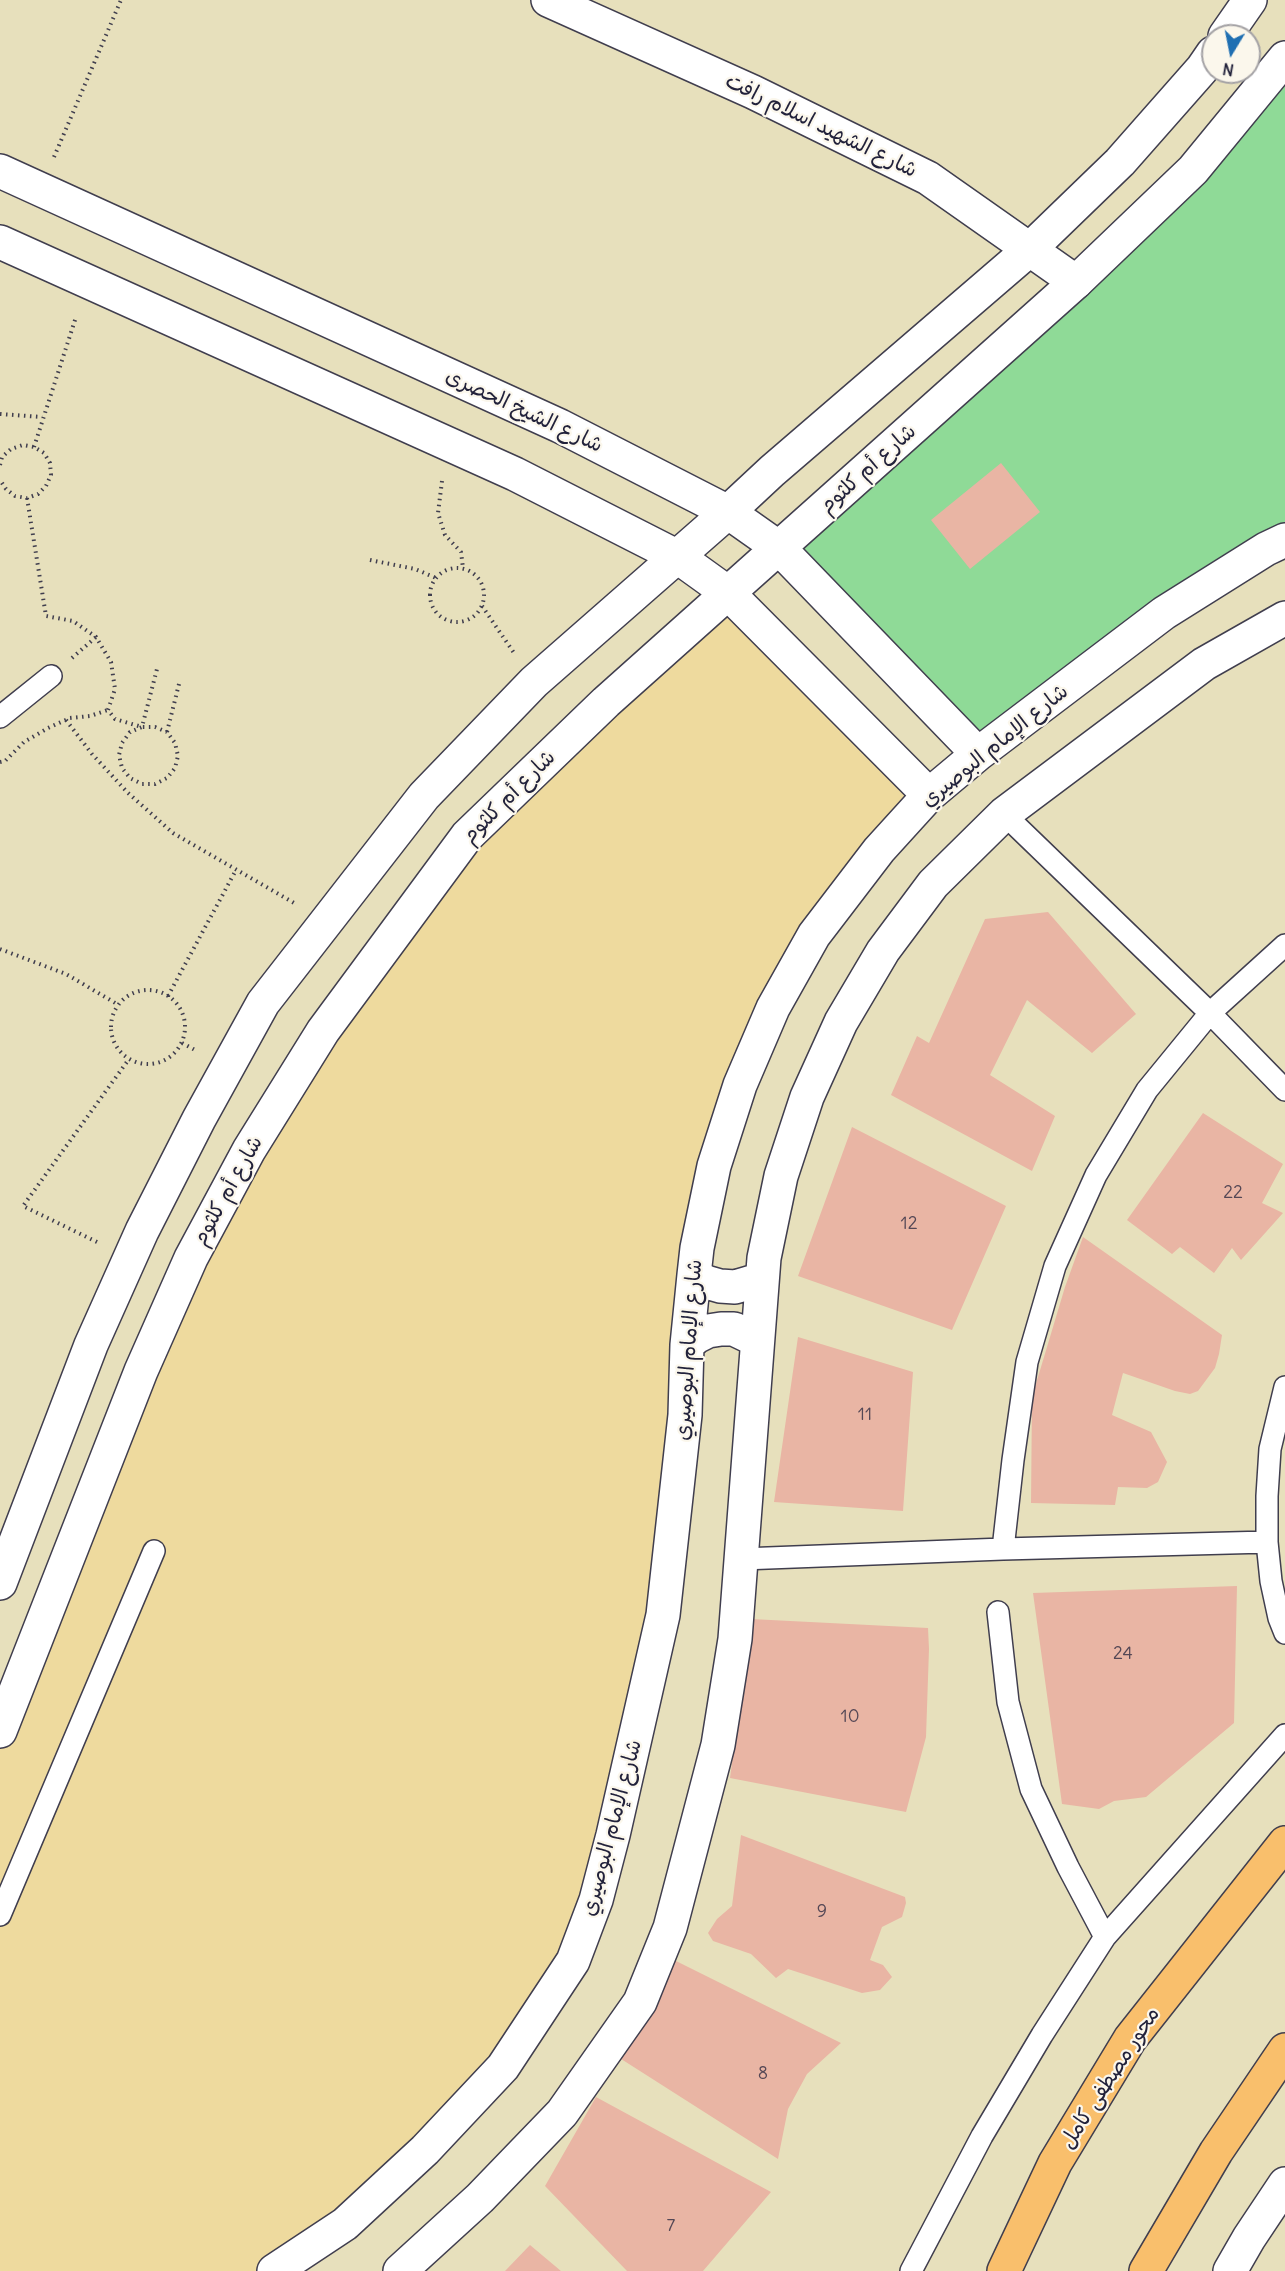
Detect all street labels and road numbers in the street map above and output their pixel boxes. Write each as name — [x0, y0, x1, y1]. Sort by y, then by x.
street label: شارع الشهيد اسلام رافت — [721, 69, 921, 183]
street label: شارع الشيخ الحصرى — [441, 364, 607, 458]
street label: شارع أم كلثوم — [814, 419, 922, 519]
street label: شارع الإمام البوصيري — [917, 679, 1073, 813]
street label: شارع أم كلثوم — [457, 745, 561, 849]
street label: شارع أم كلثوم — [188, 1132, 268, 1250]
street label: شارع الإمام البوصيري — [670, 1259, 708, 1441]
street label: شارع الإمام البوصيري — [576, 1737, 648, 1919]
street label: محور مصطفى كامل — [1055, 2002, 1165, 2154]

